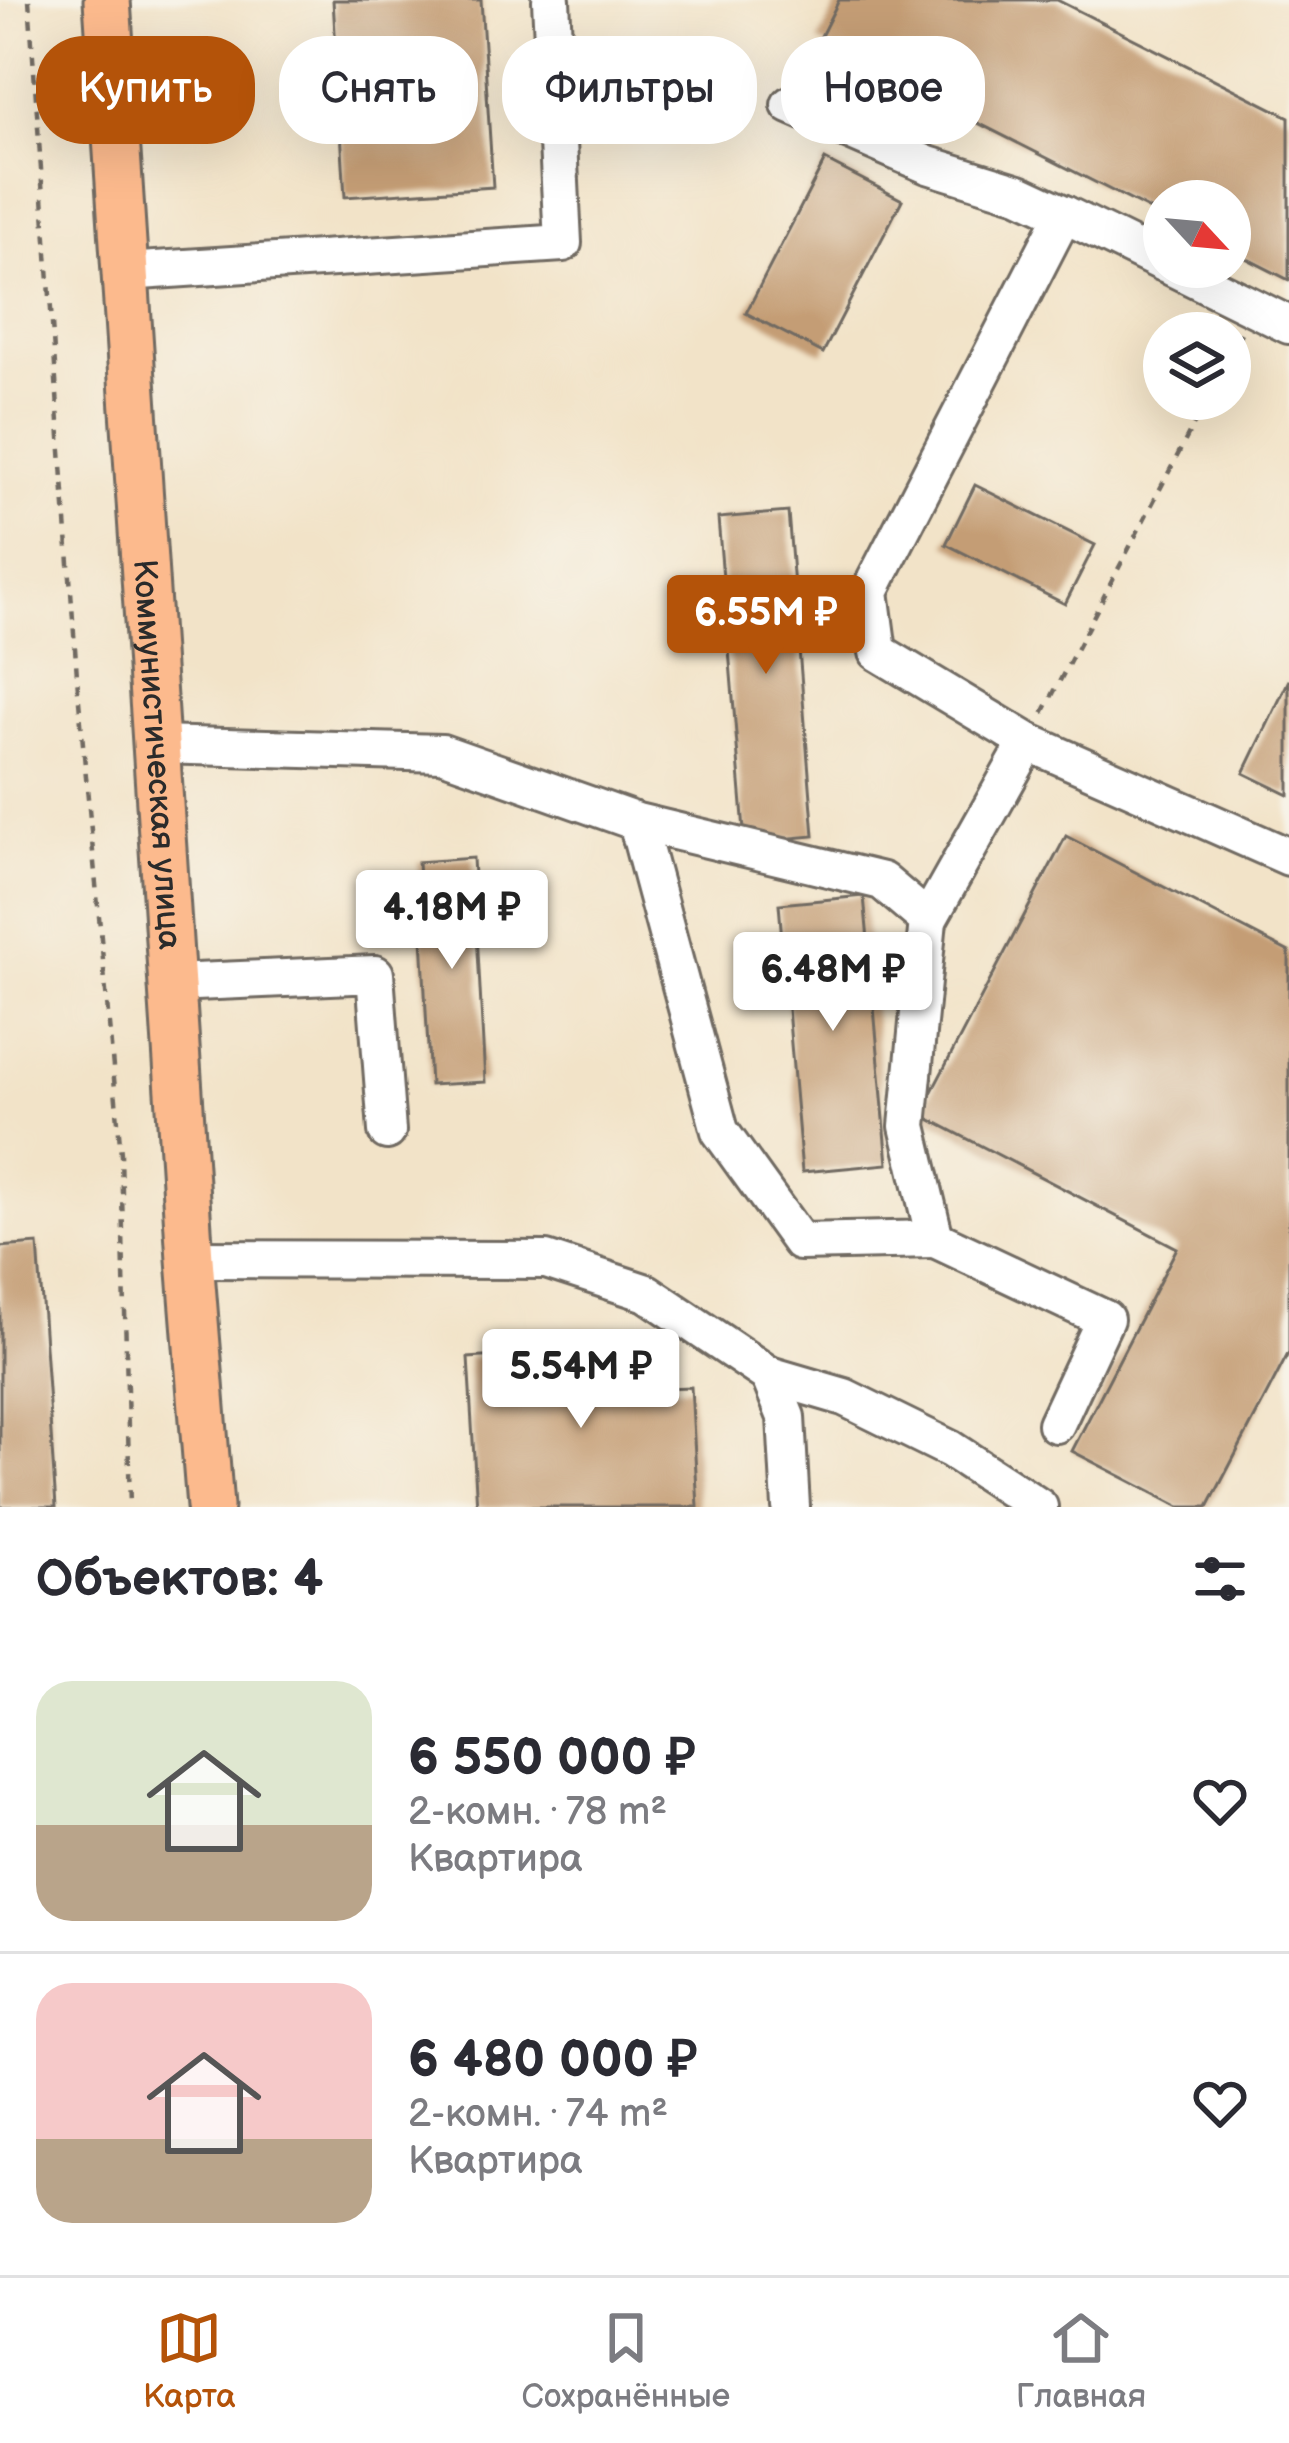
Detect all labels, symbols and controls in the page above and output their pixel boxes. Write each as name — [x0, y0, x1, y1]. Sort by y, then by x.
chip: Купить — [36, 36, 255, 144]
chip: Снять — [279, 36, 478, 144]
chip: Фильтры — [502, 36, 757, 144]
chip: Новое — [781, 36, 985, 144]
north arrow — [1143, 180, 1251, 288]
map controls — [1143, 180, 1251, 420]
button: layers — [1143, 312, 1251, 420]
street label: Коммунистическая улица — [124, 558, 190, 951]
pin: 6.55M ₽ — [655, 575, 877, 677]
text: 6.55M ₽ — [694, 590, 838, 637]
pin: 4.18M ₽ — [341, 870, 563, 972]
text: 4.18M ₽ — [383, 885, 521, 932]
pin: 6.48M ₽ — [722, 932, 944, 1034]
text: 6.48M ₽ — [760, 947, 906, 994]
pin: 5.54M ₽ — [470, 1329, 692, 1431]
text: 5.54M ₽ — [509, 1344, 653, 1391]
icon: filters — [1187, 1546, 1253, 1612]
text: Объектов: 4 — [36, 1549, 323, 1610]
text: 6 550 000 ₽ — [408, 1728, 696, 1789]
icon: home — [132, 1729, 276, 1873]
icon: heart — [1187, 1768, 1253, 1834]
text: 2-комн. · 78 m² — [408, 1789, 667, 1836]
text: Квартира — [408, 1836, 583, 1883]
text: 6 480 000 ₽ — [408, 2030, 698, 2091]
icon: home — [132, 2031, 276, 2175]
icon: heart — [1187, 2070, 1253, 2136]
text: 2-комн. · 74 m² — [408, 2091, 668, 2138]
text: Квартира — [408, 2138, 583, 2185]
tab: Карта — [143, 2305, 236, 2417]
tab: Сохранённые — [522, 2305, 730, 2417]
tab: Главная — [1016, 2305, 1146, 2417]

